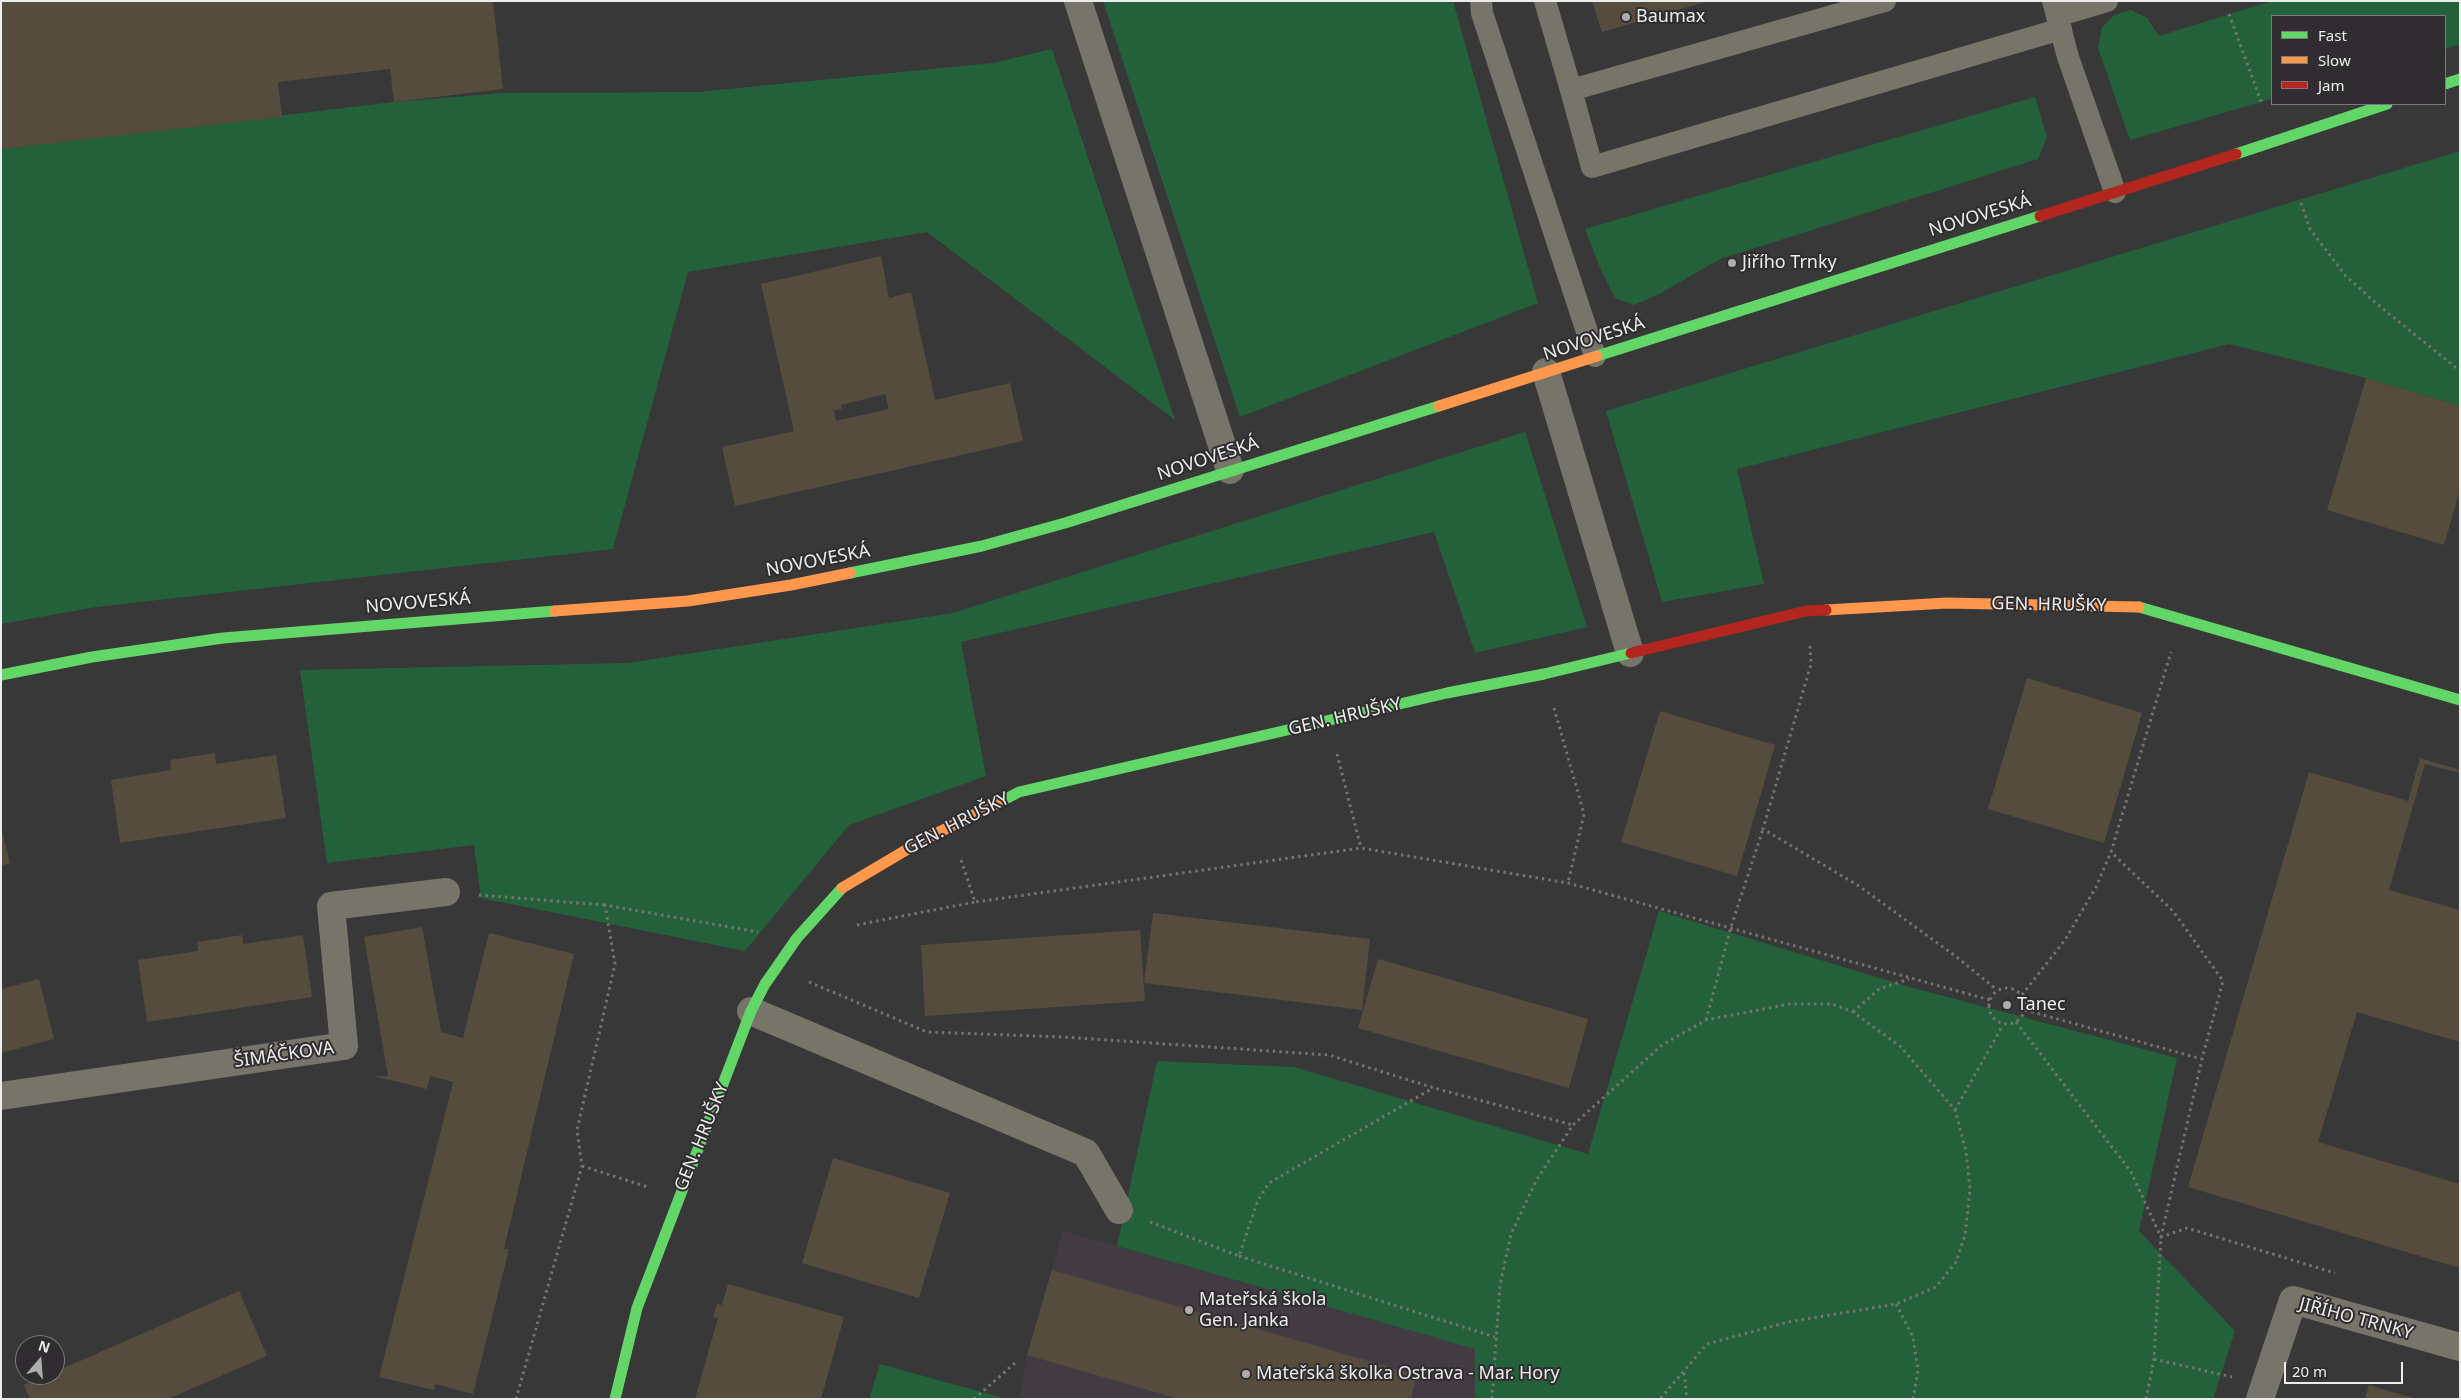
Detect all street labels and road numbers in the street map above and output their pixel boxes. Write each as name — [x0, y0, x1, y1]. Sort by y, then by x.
street label: NOVOVESKÁ — [1926, 190, 2034, 242]
street label: NOVOVESKÁ — [1541, 312, 1647, 366]
street label: NOVOVESKÁ — [1155, 432, 1261, 486]
street label: NOVOVESKÁ — [764, 540, 872, 582]
street label: NOVOVESKÁ — [365, 588, 471, 618]
street label: GEN. HRUŠKY — [1991, 593, 2107, 617]
street label: GEN. HRUŠKY — [1286, 694, 1404, 740]
street label: GEN. HRUŠKY — [901, 788, 1013, 860]
street label: ŠIMÁČKOVA — [232, 1037, 336, 1073]
street label: GEN. HRUŠKY — [670, 1080, 734, 1194]
street label: JIŘÍHO TRNKY — [2297, 1293, 2415, 1345]

